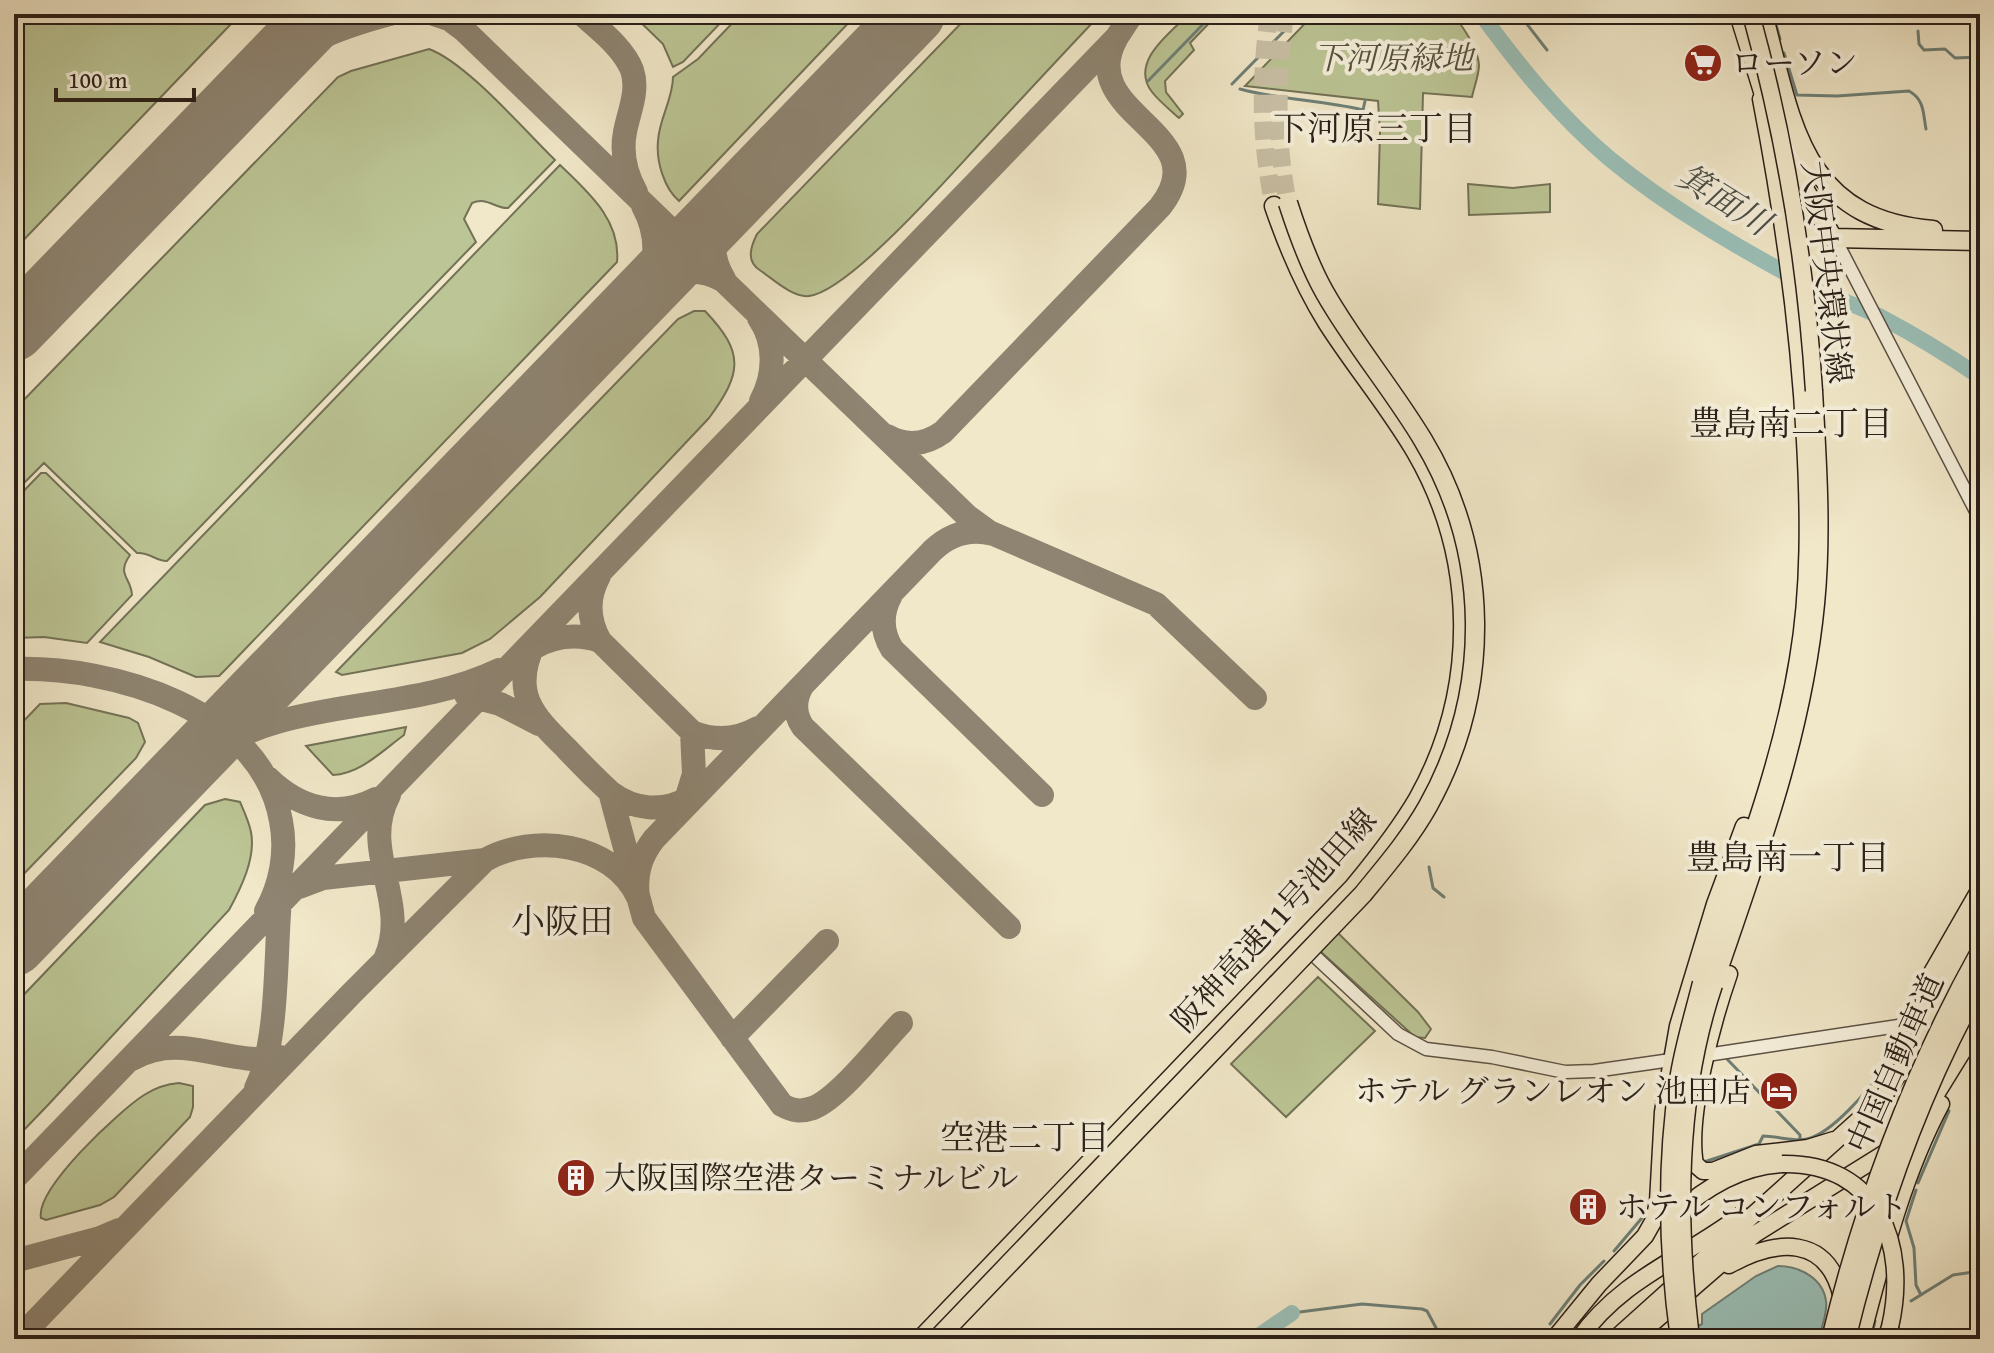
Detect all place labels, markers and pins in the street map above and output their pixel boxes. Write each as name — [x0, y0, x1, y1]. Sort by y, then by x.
place label: ローソン — [1731, 39, 1858, 86]
supermarket icon: ローソン — [1682, 42, 1724, 84]
place label: ホテル グランレオン 池田店 — [1355, 1067, 1751, 1114]
hotel icon: ホテル グランレオン 池田店 — [1758, 1070, 1800, 1112]
place label: 大阪国際空港ターミナルビル — [604, 1154, 1018, 1201]
building icon: 大阪国際空港ターミナルビル — [555, 1157, 597, 1199]
place label: ホテル コンフォルト — [1616, 1183, 1908, 1230]
building icon: ホテル コンフォルト — [1567, 1186, 1609, 1228]

